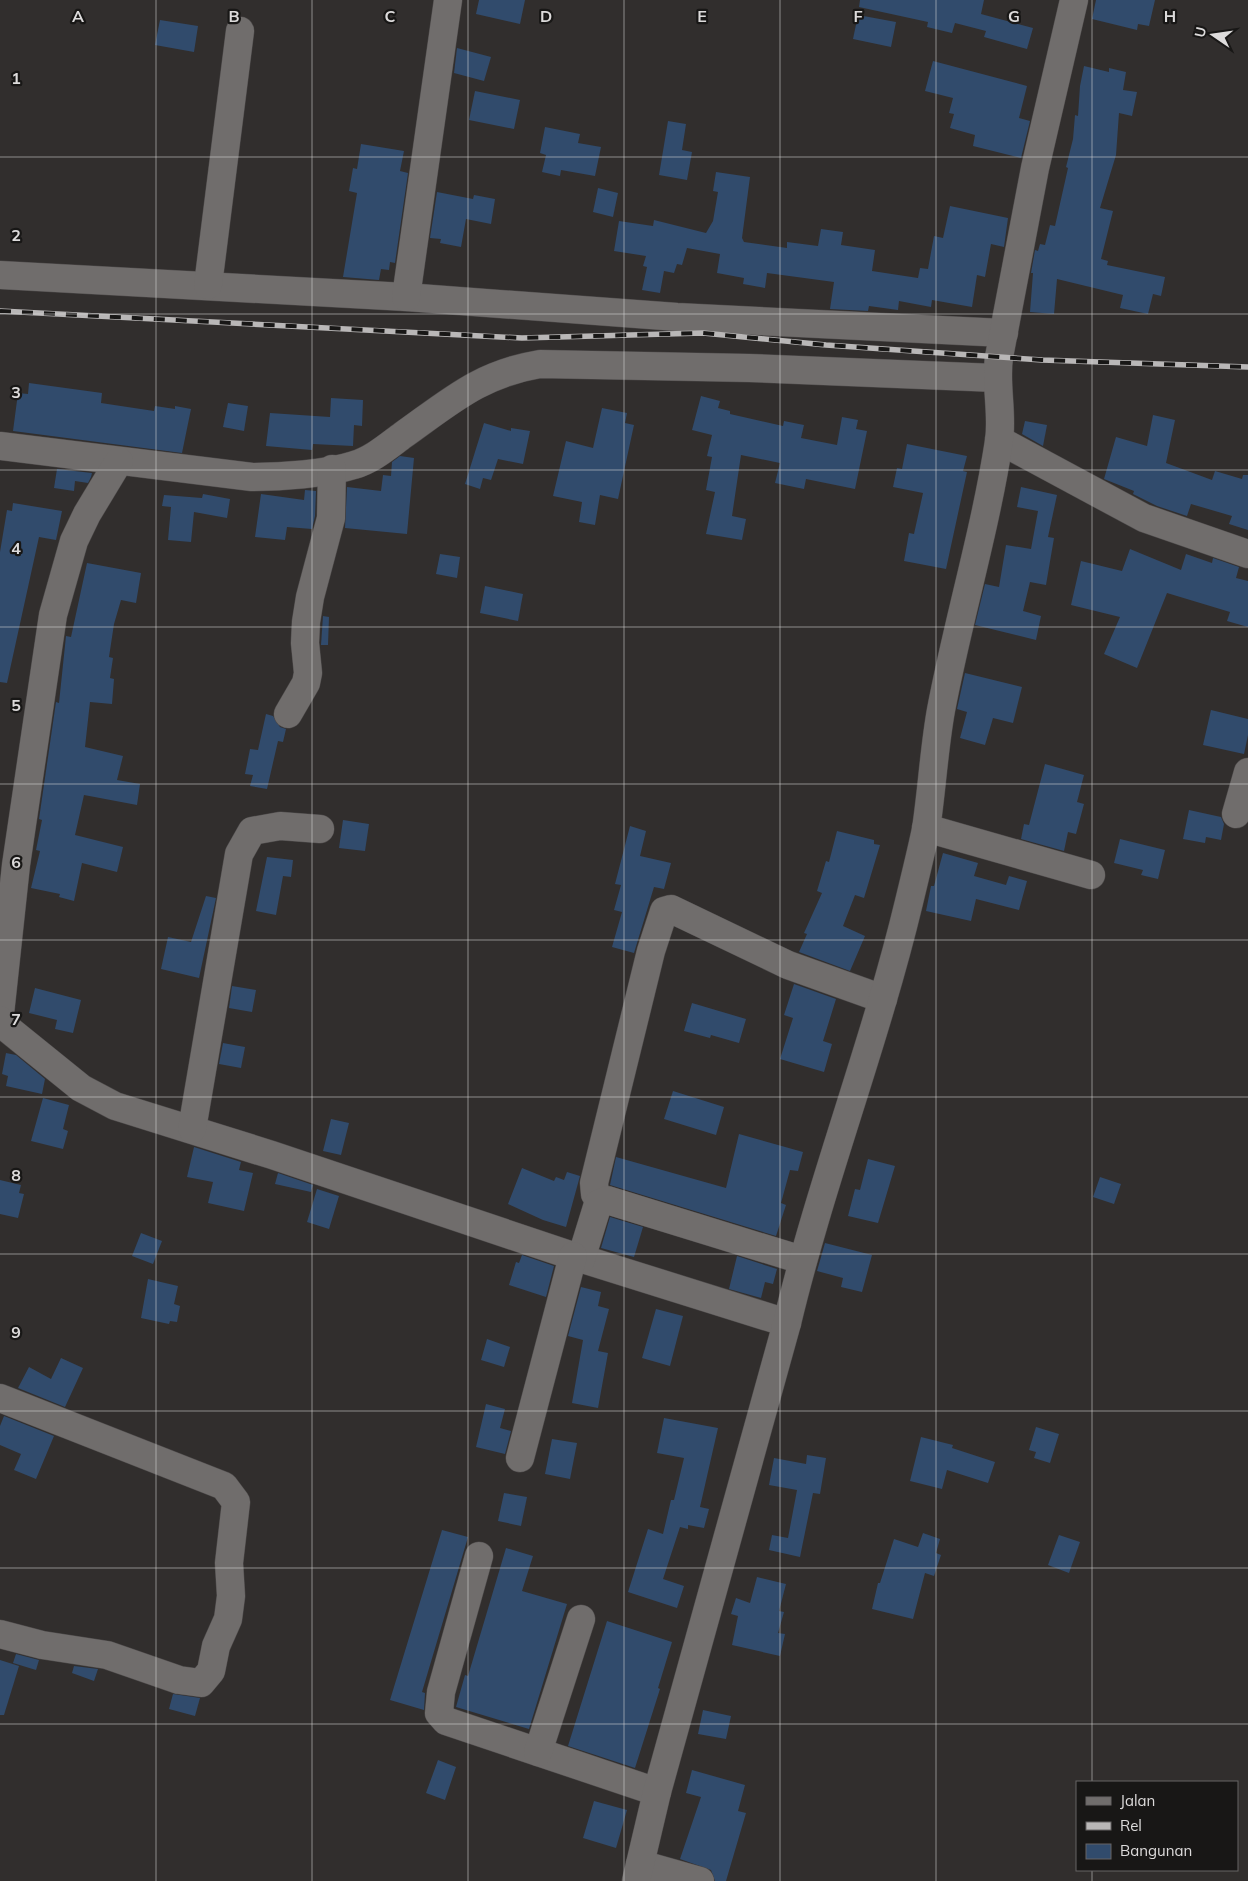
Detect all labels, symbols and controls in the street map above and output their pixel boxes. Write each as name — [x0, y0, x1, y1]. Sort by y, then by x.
text: A — [72, 6, 84, 26]
text: B — [228, 6, 240, 26]
text: C — [385, 6, 396, 26]
text: D — [540, 6, 552, 26]
text: E — [697, 6, 707, 26]
text: F — [853, 6, 863, 26]
text: G — [1008, 6, 1020, 26]
text: H — [1164, 6, 1176, 26]
north arrow — [1188, 10, 1238, 60]
text: U — [1190, 25, 1210, 39]
text: 1 — [11, 68, 21, 88]
text: 2 — [11, 225, 21, 245]
text: 3 — [11, 382, 21, 402]
text: 4 — [11, 538, 21, 558]
text: 5 — [11, 695, 21, 715]
text: 6 — [11, 852, 21, 872]
text: 7 — [11, 1009, 21, 1029]
text: 8 — [11, 1165, 21, 1185]
text: 9 — [11, 1322, 21, 1342]
legend — [1076, 1781, 1238, 1871]
text: Jalan — [1120, 1791, 1155, 1810]
text: Rel — [1120, 1816, 1142, 1835]
text: Bangunan — [1120, 1841, 1192, 1860]

